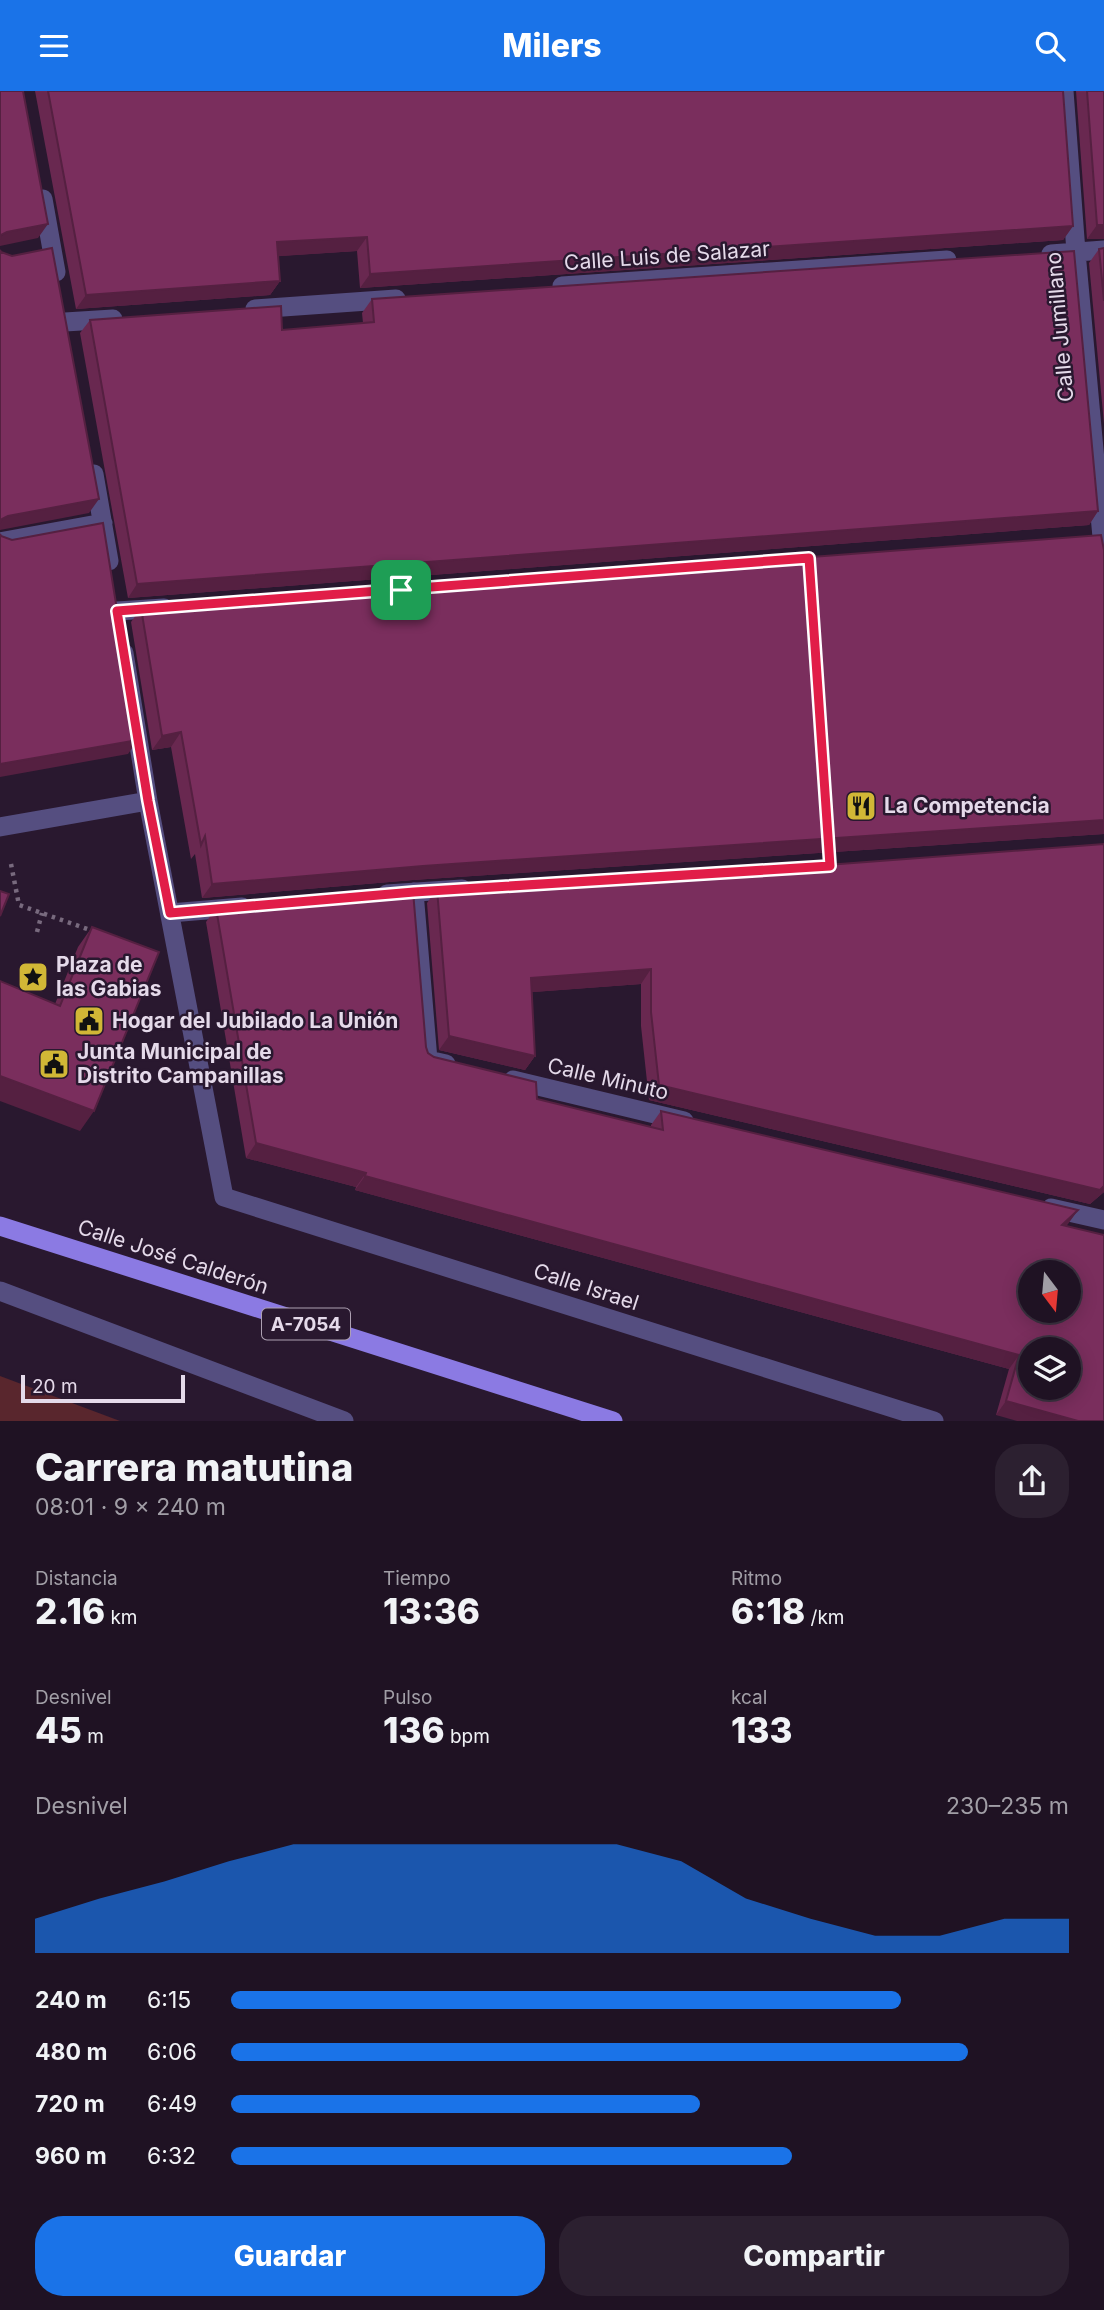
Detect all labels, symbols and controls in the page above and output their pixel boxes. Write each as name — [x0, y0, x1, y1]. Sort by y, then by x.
text: Milers — [502, 26, 602, 65]
icon: menu — [35, 27, 73, 65]
icon: search — [1031, 27, 1069, 65]
street label: Calle Luis de Salazar — [563, 236, 771, 275]
street label: Calle Jumillano — [1040, 251, 1079, 403]
pin — [371, 560, 431, 620]
icon: arrive — [382, 571, 420, 609]
restaurant icon: La Competencia — [844, 789, 878, 823]
place label: La Competencia — [884, 793, 1050, 818]
place label: Plaza de las Gabias — [56, 952, 161, 1001]
place icon: Plaza de las Gabias — [16, 960, 50, 994]
public building icon: Hogar del Jubilado La Unión — [72, 1004, 106, 1038]
place label: Hogar del Jubilado La Unión — [112, 1008, 398, 1033]
place label: Junta Municipal de Distrito Campanillas — [77, 1039, 284, 1088]
public building icon: Junta Municipal de Distrito Campanillas — [37, 1047, 71, 1081]
street label: Calle Minuto — [545, 1052, 671, 1105]
street label: Calle José Calderón — [75, 1214, 272, 1299]
street label: Calle Israel — [530, 1258, 642, 1315]
north arrow — [1018, 1260, 1082, 1323]
map controls — [1018, 1260, 1081, 1400]
road number: A-7054 — [262, 1309, 350, 1339]
button: layers — [1018, 1337, 1081, 1400]
scale bar — [21, 1372, 186, 1404]
text: 20 m — [32, 1375, 78, 1398]
text: Carrera matutina — [35, 1444, 353, 1490]
button: share — [995, 1444, 1069, 1518]
text: 08:01 · 9 × 240 m — [35, 1493, 226, 1521]
text: Distancia — [35, 1567, 118, 1590]
text: Tiempo — [383, 1567, 451, 1590]
text: Ritmo — [731, 1567, 782, 1590]
text: 2.16 — [35, 1590, 105, 1632]
text: 13:36 — [383, 1590, 480, 1632]
text: 6:18 — [731, 1590, 805, 1632]
text: km — [105, 1606, 137, 1629]
text: /km — [805, 1606, 844, 1629]
text: Desnivel — [35, 1686, 112, 1709]
text: Pulso — [383, 1686, 432, 1709]
text: kcal — [731, 1686, 767, 1709]
text: 45 — [35, 1709, 82, 1751]
text: 136 — [383, 1709, 445, 1751]
text: 133 — [731, 1709, 792, 1751]
text: m — [82, 1725, 104, 1748]
text: bpm — [445, 1725, 490, 1748]
text: Desnivel — [35, 1792, 128, 1820]
text: 230–235 m — [946, 1792, 1069, 1820]
text: 240 m — [35, 1986, 107, 2014]
text: 6:15 — [147, 1986, 191, 2014]
text: 480 m — [35, 2038, 107, 2066]
text: 6:06 — [147, 2038, 197, 2066]
text: 720 m — [35, 2090, 105, 2118]
text: 6:49 — [147, 2090, 197, 2118]
text: 960 m — [35, 2142, 107, 2170]
text: 6:32 — [147, 2142, 196, 2170]
button: Guardar — [35, 2216, 545, 2296]
button: Compartir — [559, 2216, 1069, 2296]

